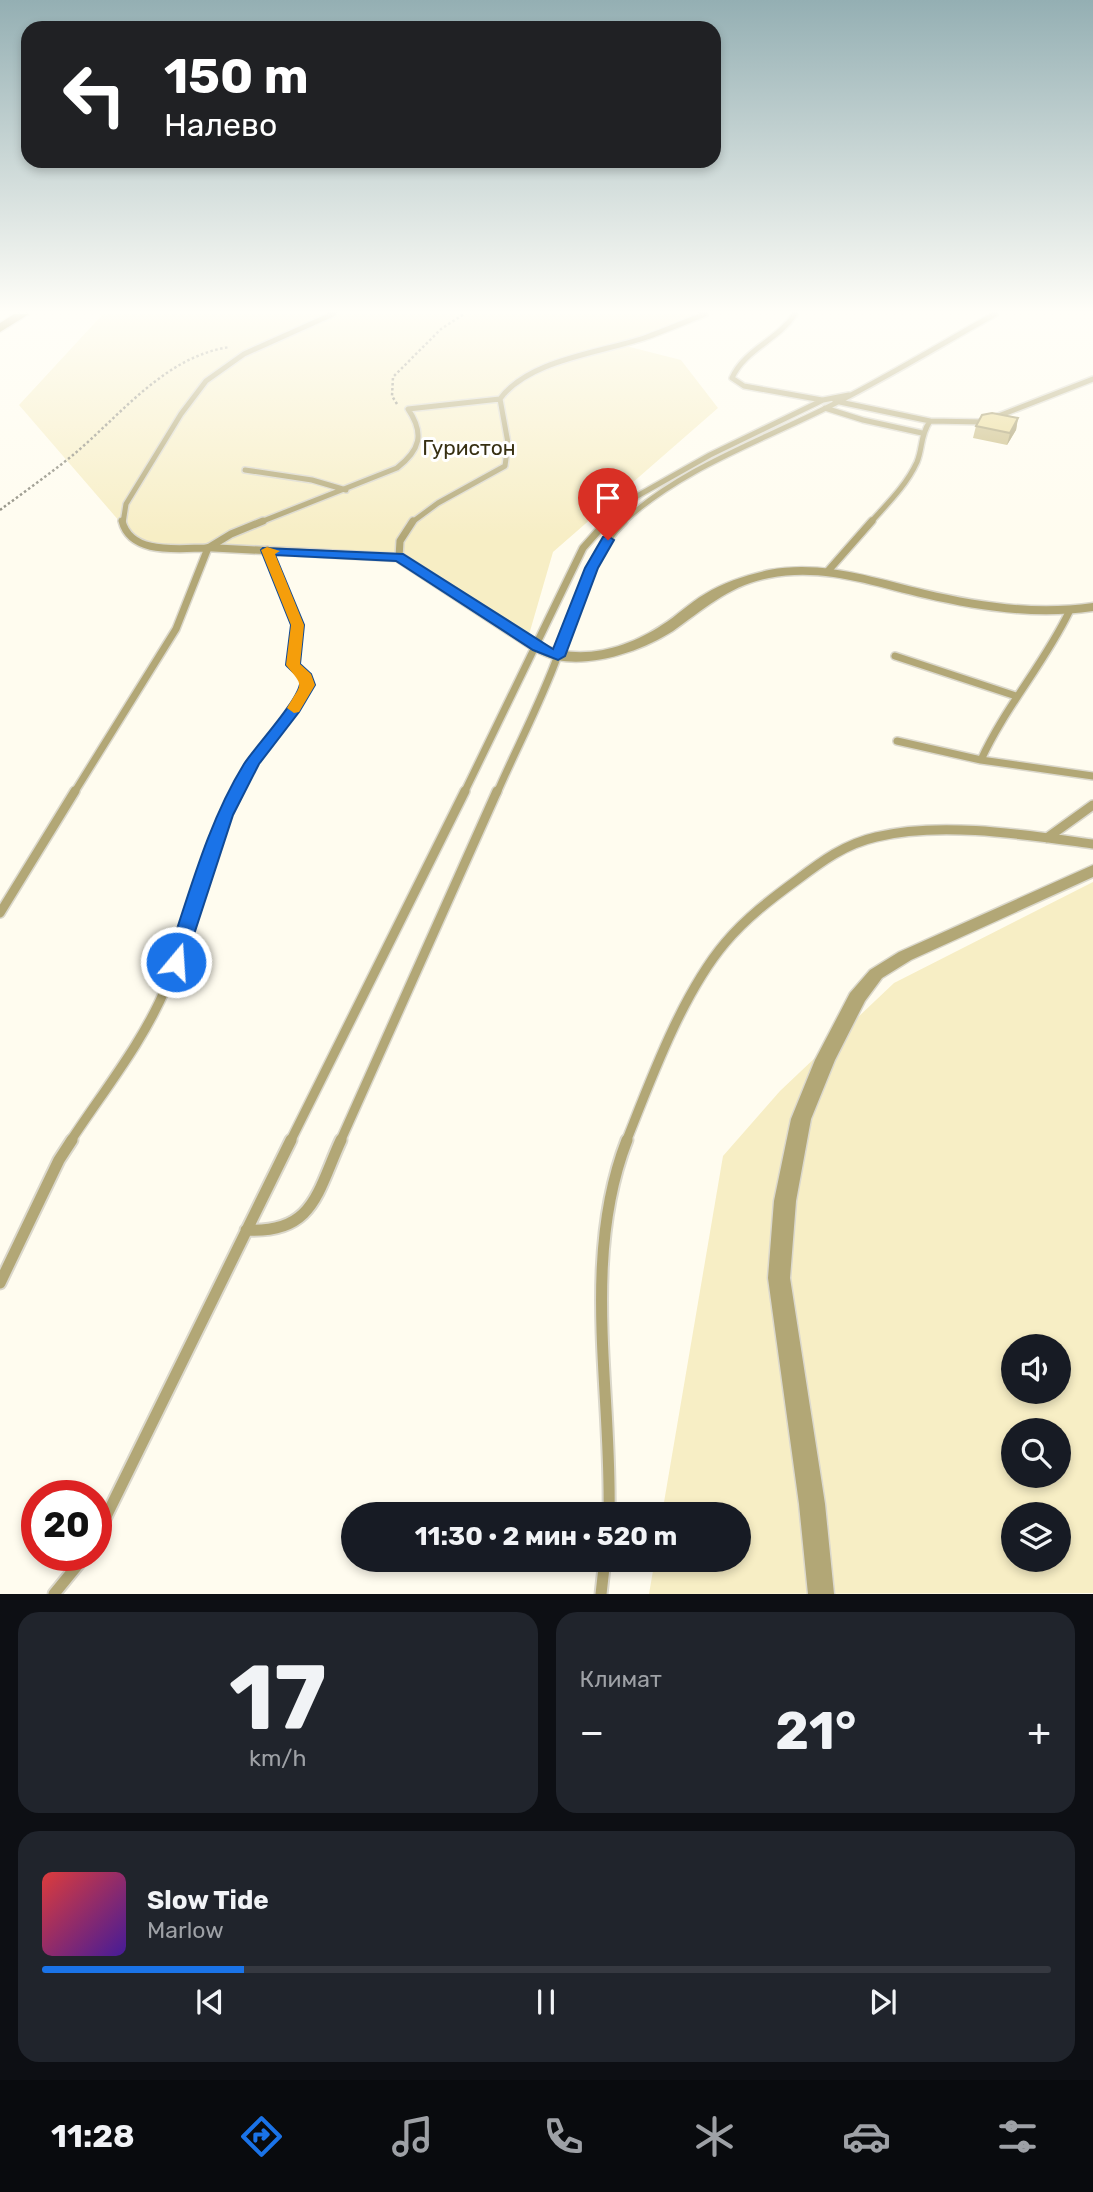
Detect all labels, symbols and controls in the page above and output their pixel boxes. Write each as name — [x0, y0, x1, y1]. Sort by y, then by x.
text: 150 m — [164, 47, 309, 105]
icon: left — [49, 49, 140, 140]
text: Налево — [164, 106, 277, 144]
park label: Гуристон — [422, 435, 516, 460]
pin — [578, 468, 638, 540]
icon: arrive — [589, 479, 627, 517]
position arrow — [139, 925, 213, 999]
map controls — [1001, 1334, 1071, 1572]
button: sound — [1001, 1334, 1071, 1404]
button: search — [1001, 1418, 1071, 1488]
speed limit sign: 20 — [21, 1480, 112, 1571]
button: layers — [1001, 1502, 1071, 1572]
text: 11:30 · 2 мин · 520 m — [415, 1521, 677, 1552]
text: 17 — [229, 1644, 326, 1752]
text: Климат — [580, 1665, 662, 1693]
text: 21° — [775, 1700, 856, 1762]
text: − — [580, 1709, 604, 1755]
text: + — [1027, 1709, 1051, 1755]
text: km/h — [249, 1744, 306, 1772]
text: Slow Tide — [147, 1885, 269, 1916]
text: Marlow — [147, 1916, 224, 1944]
icon: previous — [191, 1983, 229, 2021]
icon: pause — [527, 1983, 565, 2021]
icon: next — [864, 1983, 902, 2021]
icon: directions — [237, 2112, 286, 2161]
icon: music — [388, 2112, 437, 2161]
icon: phone — [539, 2112, 588, 2161]
icon: climate — [690, 2112, 739, 2161]
icon: car — [842, 2112, 891, 2161]
icon: filters — [993, 2112, 1042, 2161]
text: 11:28 — [51, 2117, 135, 2155]

